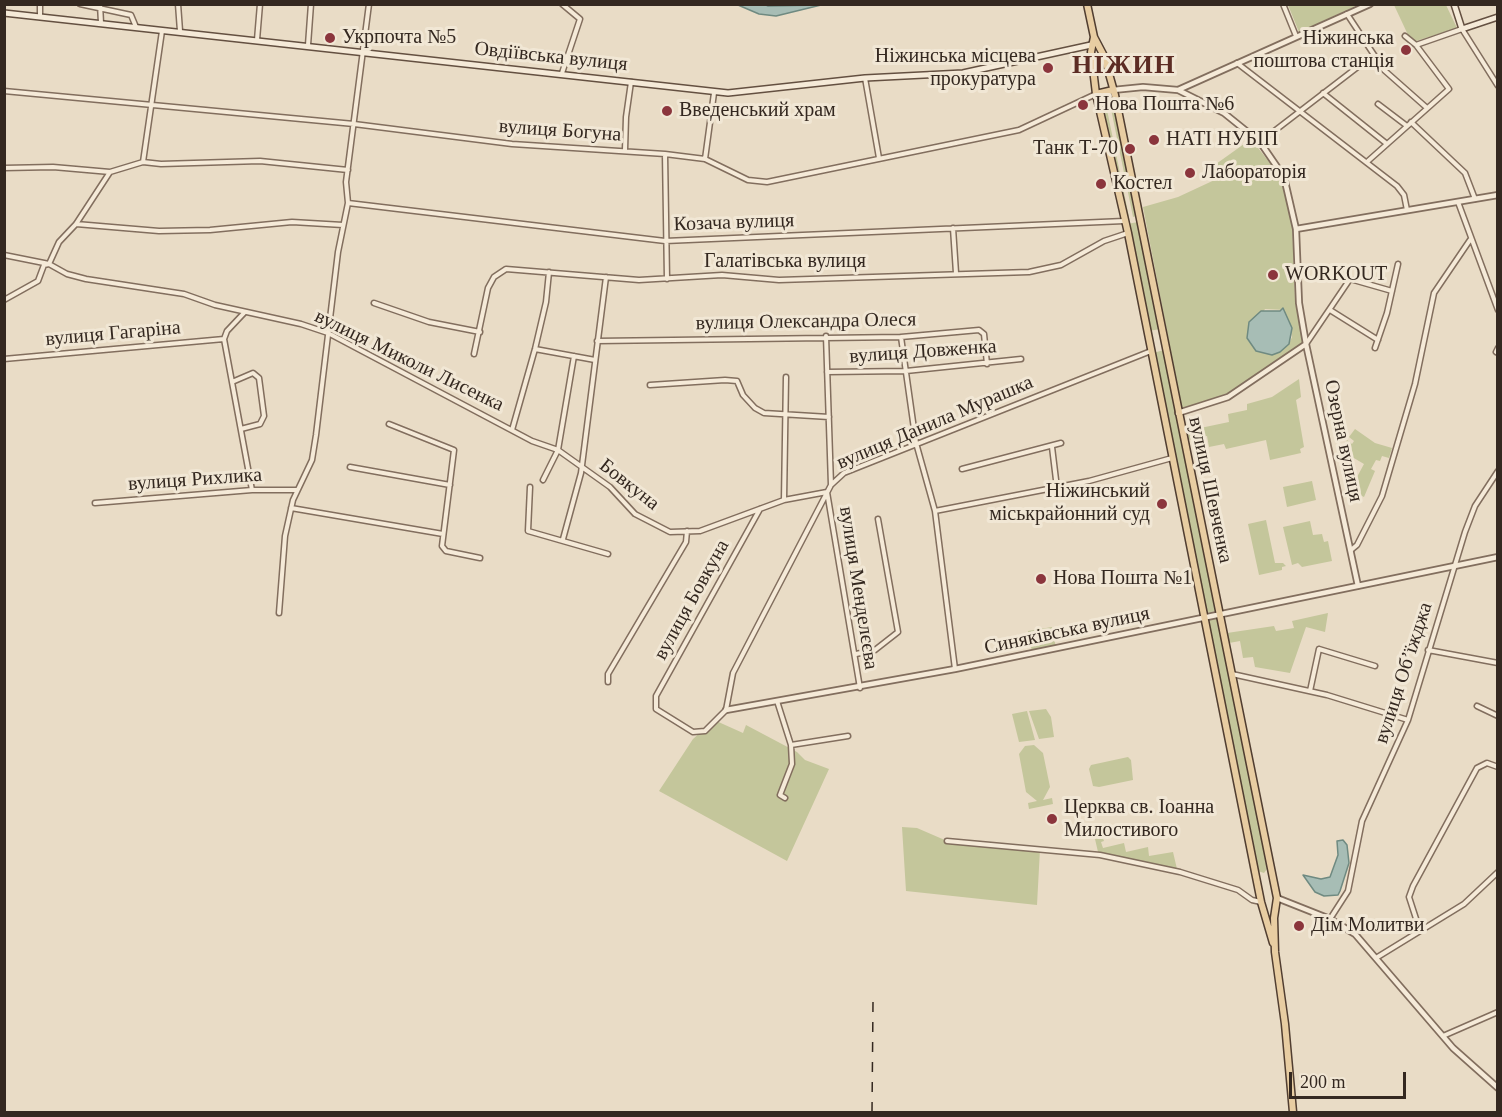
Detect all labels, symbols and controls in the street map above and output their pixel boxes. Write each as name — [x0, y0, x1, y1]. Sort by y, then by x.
place label: Укрпочта №5 — [342, 26, 456, 50]
place label: Ніжинська поштова станція — [1253, 27, 1394, 74]
marker: Укрпочта №5 — [323, 31, 337, 45]
street label: Овдіївська вулиця — [473, 37, 629, 77]
marker: Ніжинська поштова станція — [1399, 43, 1413, 57]
place label: Ніжинська місцева прокуратура — [875, 45, 1036, 92]
district label: НІЖИН — [1072, 50, 1176, 82]
marker: Ніжинська місцева прокуратура — [1041, 61, 1055, 75]
place label: Нова Пошта №6 — [1095, 93, 1234, 117]
marker: Нова Пошта №6 — [1076, 98, 1090, 112]
place label: Введенський храм — [679, 99, 836, 123]
marker: Введенський храм — [660, 104, 674, 118]
street label: вулиця Богуна — [498, 115, 622, 147]
place label: НАТІ НУБІП — [1166, 128, 1278, 152]
marker: НАТІ НУБІП — [1147, 133, 1161, 147]
place label: Танк Т-70 — [1033, 137, 1118, 161]
marker: Танк Т-70 — [1123, 142, 1137, 156]
place label: Лабораторія — [1202, 161, 1306, 185]
marker: Лабораторія — [1183, 166, 1197, 180]
place label: Костел — [1113, 172, 1172, 196]
marker: Костел — [1094, 177, 1108, 191]
street label: Козача вулиця — [673, 209, 795, 237]
street label: Галатівська вулиця — [704, 250, 866, 274]
place label: WORKOUT — [1285, 263, 1387, 287]
marker: WORKOUT — [1266, 268, 1280, 282]
street label: вулиця Миколи Лисенка — [311, 305, 507, 417]
street label: вулиця Олександра Олеся — [695, 308, 917, 336]
street label: вулиця Гагаріна — [44, 316, 182, 352]
street label: вулиця Довженка — [849, 335, 997, 369]
street label: вулиця Данила Мурашка — [833, 371, 1037, 475]
street label: Озерна вулиця — [1318, 378, 1368, 504]
street label: вулиця Шевченка — [1183, 415, 1237, 565]
street label: Бовкуна — [594, 454, 664, 516]
street label: вулиця Рихлика — [127, 463, 263, 497]
place label: Ніжинський міськрайонний суд — [989, 480, 1150, 527]
marker: Ніжинський міськрайонний суд — [1155, 497, 1169, 511]
street label: вулиця Менделєєва — [833, 505, 883, 671]
street label: вулиця Бовкуна — [649, 536, 735, 664]
place label: Нова Пошта №1 — [1053, 567, 1192, 591]
marker: Нова Пошта №1 — [1034, 572, 1048, 586]
street label: вулиця Обʼїжджа — [1370, 599, 1438, 747]
street label: Синяківська вулиця — [982, 602, 1152, 660]
place label: Церква св. Іоанна Милостивого — [1064, 796, 1214, 843]
marker: Церква св. Іоанна Милостивого — [1045, 812, 1059, 826]
place label: Дім Молитви — [1311, 914, 1424, 938]
marker: Дім Молитви — [1292, 919, 1306, 933]
scale bar — [1292, 1060, 1409, 1098]
text: 200 m — [1300, 1072, 1346, 1092]

